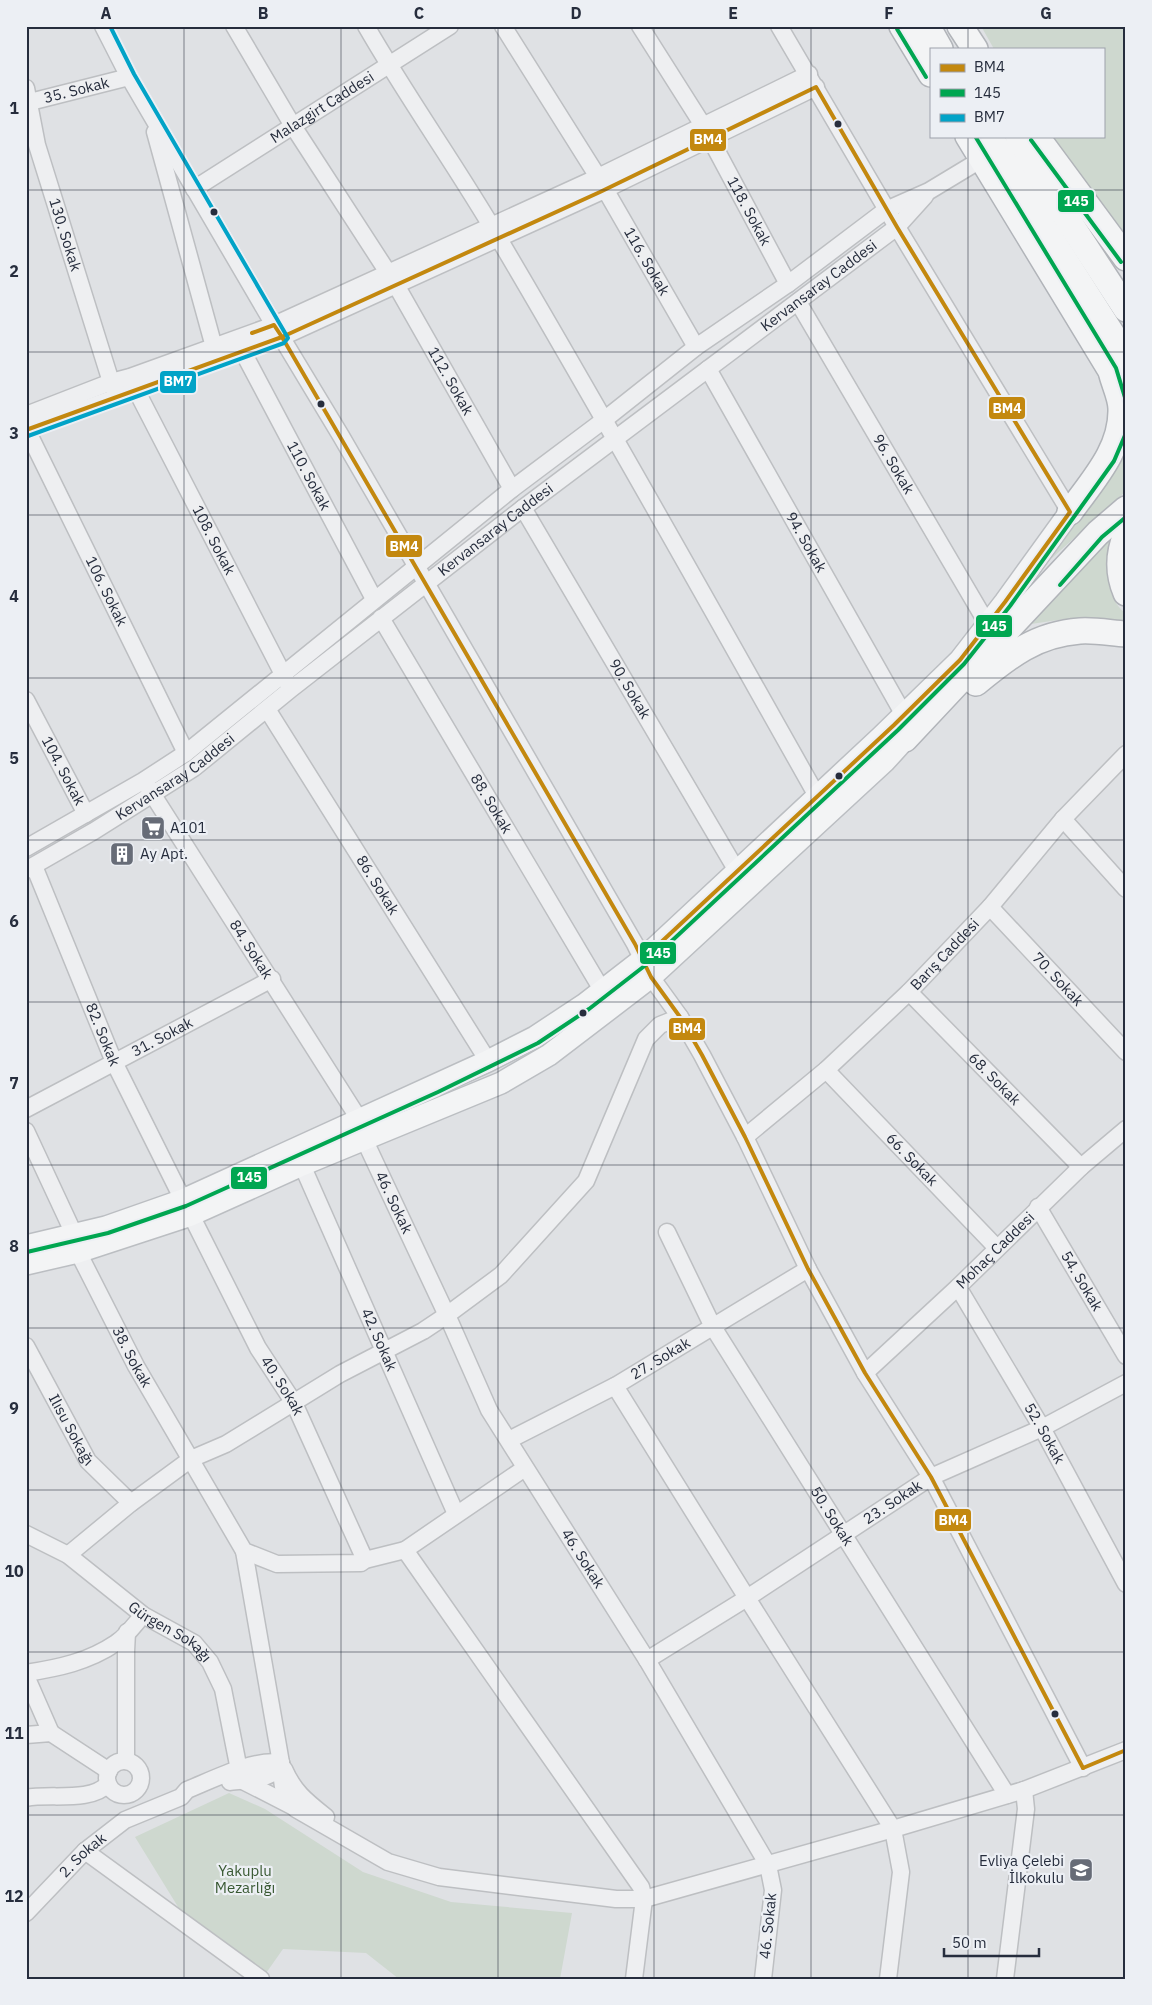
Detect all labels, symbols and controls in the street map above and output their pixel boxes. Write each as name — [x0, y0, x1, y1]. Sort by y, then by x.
text: A — [101, 3, 112, 23]
text: B — [258, 3, 269, 23]
text: C — [414, 3, 424, 23]
text: D — [570, 3, 582, 23]
text: E — [728, 3, 738, 23]
text: F — [884, 3, 894, 23]
text: G — [1040, 3, 1052, 23]
legend — [930, 48, 1104, 138]
text: BM4 — [974, 57, 1005, 76]
street label: Malazgirt Caddesi — [266, 67, 377, 147]
street label: 35. Sokak — [42, 72, 111, 107]
text: 145 — [974, 83, 1001, 102]
text: 1 — [9, 98, 19, 118]
text: BM7 — [974, 107, 1005, 126]
unlabelled marker — [833, 119, 843, 129]
line badge: BM4 — [689, 128, 727, 152]
text: BM4 — [693, 130, 723, 148]
street label: 118. Sokak — [723, 173, 776, 249]
line badge: 145 — [1057, 189, 1095, 213]
text: 145 — [1063, 192, 1089, 210]
street label: 130. Sokak — [45, 196, 86, 274]
unlabelled marker — [209, 207, 219, 217]
street label: 116. Sokak — [620, 224, 674, 299]
street label: Kervansaray Caddesi — [757, 235, 881, 335]
text: 2 — [9, 261, 19, 281]
street label: 112. Sokak — [424, 343, 478, 418]
line badge: BM7 — [159, 370, 197, 394]
text: BM7 — [163, 372, 193, 390]
line badge: BM4 — [988, 396, 1026, 420]
unlabelled marker — [316, 399, 326, 409]
text: BM4 — [992, 399, 1022, 417]
text: 3 — [9, 423, 19, 443]
street label: 96. Sokak — [869, 430, 919, 497]
street label: 110. Sokak — [283, 438, 335, 513]
street label: Kervansaray Caddesi — [434, 479, 557, 580]
street label: 108. Sokak — [188, 502, 240, 578]
street label: 94. Sokak — [782, 508, 831, 576]
line badge: BM4 — [385, 534, 423, 558]
text: BM4 — [389, 537, 419, 555]
street label: 106. Sokak — [82, 553, 132, 629]
text: 4 — [9, 586, 19, 606]
line badge: 145 — [975, 614, 1013, 638]
text: 145 — [981, 617, 1007, 635]
street label: 90. Sokak — [605, 655, 655, 722]
street label: Kervansaray Caddesi — [112, 729, 238, 824]
street label: 104. Sokak — [38, 733, 90, 809]
text: 5 — [9, 748, 19, 768]
street label: 88. Sokak — [467, 770, 517, 837]
unlabelled marker — [834, 771, 844, 781]
supermarket icon: A101 — [140, 815, 166, 841]
place label: A101 — [170, 818, 207, 837]
building icon: Ay Apt. — [109, 841, 135, 867]
place label: Ay Apt. — [140, 844, 188, 863]
street label: 86. Sokak — [352, 852, 404, 918]
text: 6 — [9, 911, 19, 931]
street label: Barış Caddesi — [906, 914, 983, 994]
street label: 84. Sokak — [226, 916, 278, 982]
line badge: 145 — [639, 941, 677, 965]
text: 145 — [645, 944, 671, 962]
street label: 70. Sokak — [1028, 948, 1088, 1010]
street label: 82. Sokak — [82, 1000, 125, 1069]
unlabelled marker — [578, 1008, 588, 1018]
street label: 31. Sokak — [128, 1013, 196, 1061]
line badge: BM4 — [668, 1017, 706, 1041]
text: BM4 — [672, 1019, 702, 1037]
street label: 68. Sokak — [965, 1048, 1025, 1109]
text: 7 — [9, 1073, 19, 1093]
street label: 66. Sokak — [882, 1128, 942, 1190]
line badge: 145 — [230, 1166, 268, 1190]
text: 145 — [236, 1168, 262, 1186]
street label: 46. Sokak — [372, 1168, 417, 1237]
street label: Mohaç Caddesi — [952, 1208, 1038, 1293]
text: 8 — [9, 1236, 19, 1256]
street label: 54. Sokak — [1057, 1247, 1107, 1314]
street label: 42. Sokak — [357, 1305, 402, 1374]
street label: 38. Sokak — [108, 1323, 156, 1391]
street label: 27. Sokak — [627, 1333, 694, 1383]
street label: 40. Sokak — [257, 1352, 308, 1418]
street label: Ilısu Sokağı — [45, 1391, 97, 1470]
text: 9 — [9, 1398, 19, 1418]
street label: 52. Sokak — [1020, 1399, 1069, 1467]
street label: 23. Sokak — [859, 1476, 925, 1528]
street label: 50. Sokak — [807, 1483, 858, 1549]
line badge: BM4 — [934, 1508, 972, 1532]
text: BM4 — [938, 1511, 968, 1529]
street label: 46. Sokak — [558, 1525, 609, 1592]
text: 10 — [4, 1561, 24, 1581]
street label: Gürgen Sokağı — [124, 1597, 216, 1666]
unlabelled marker — [1050, 1709, 1060, 1719]
text: 11 — [4, 1723, 24, 1743]
street label: 2. Sokak — [55, 1828, 110, 1881]
place label: Evliya Çelebi İlkokulu — [979, 1851, 1064, 1887]
school or university icon: Evliya Çelebi İlkokulu — [1068, 1857, 1094, 1883]
park label: Yakuplu Mezarlığı — [215, 1861, 275, 1897]
text: 12 — [4, 1886, 24, 1906]
street label: 46. Sokak — [755, 1892, 780, 1960]
scale bar — [944, 1925, 1040, 1957]
text: 50 m — [952, 1933, 987, 1952]

